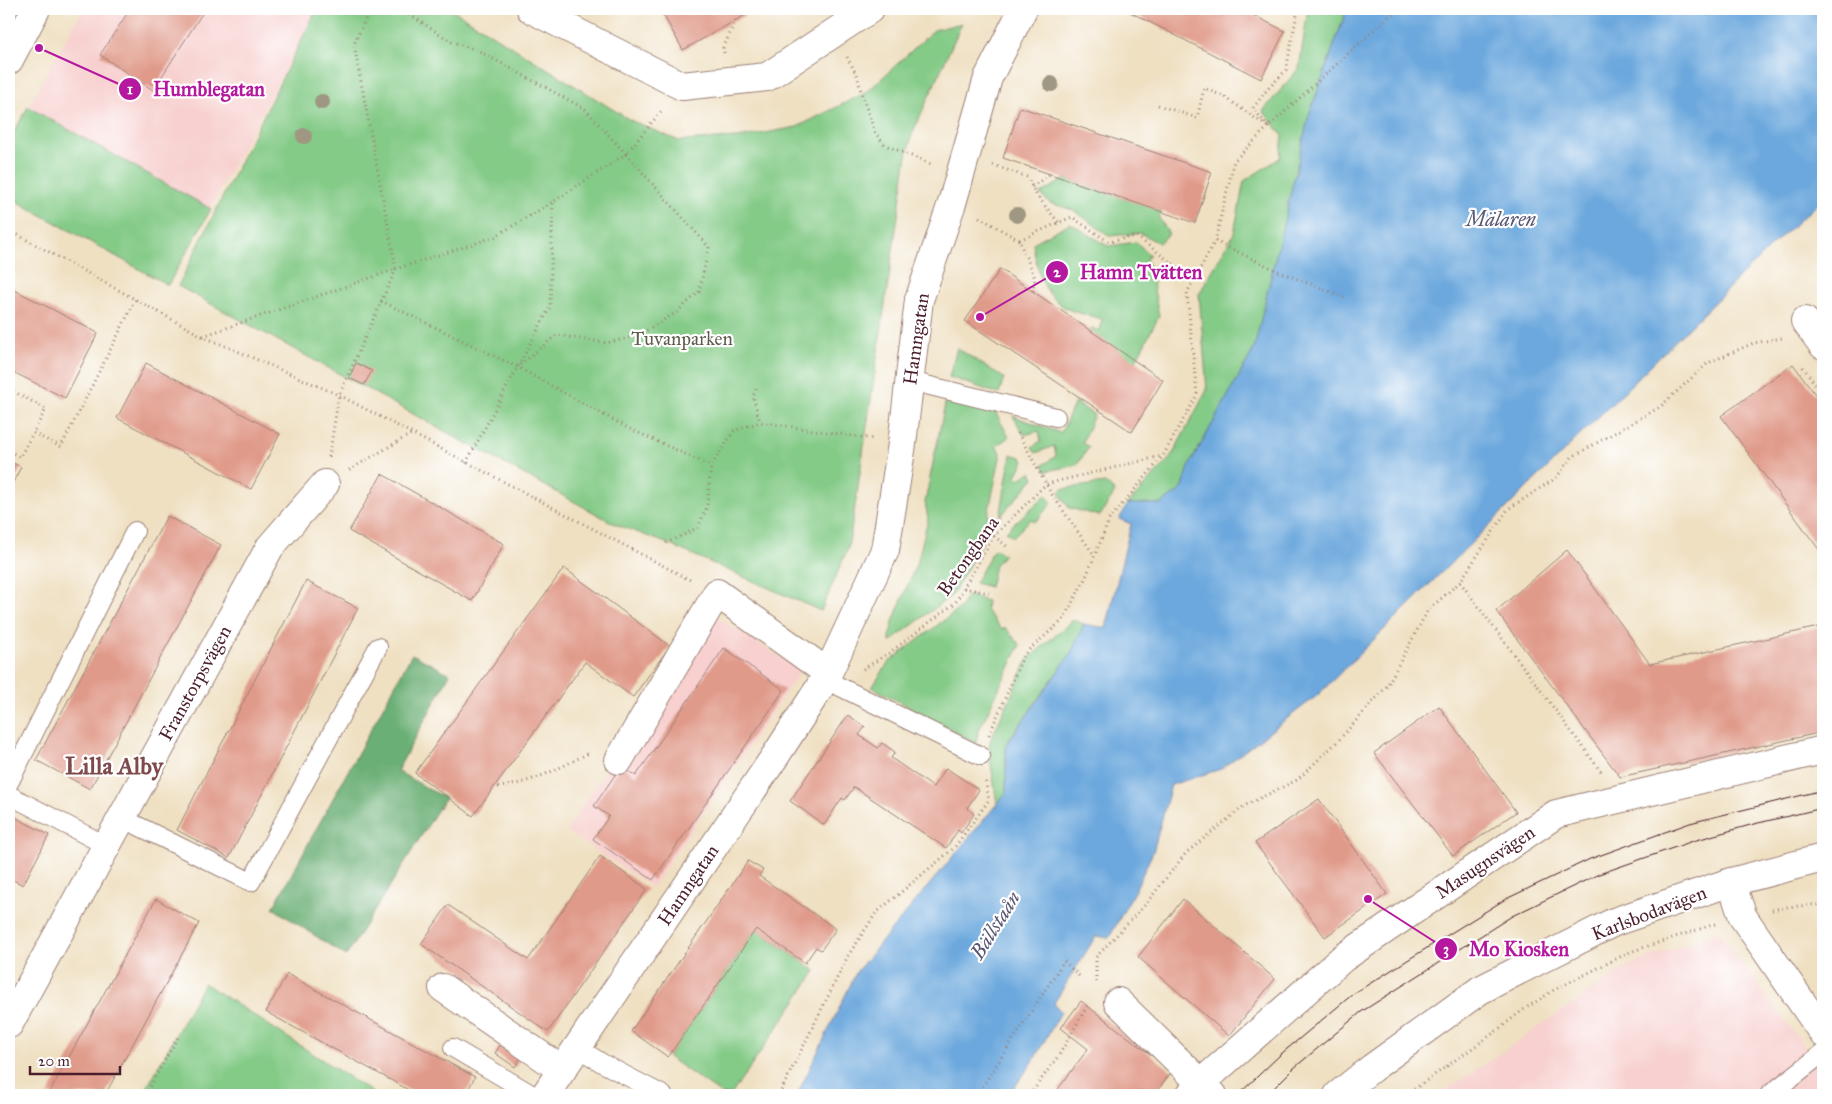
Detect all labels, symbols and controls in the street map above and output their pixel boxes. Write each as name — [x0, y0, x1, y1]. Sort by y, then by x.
callout: Humblegatan — [118, 72, 275, 107]
text: Humblegatan — [153, 77, 265, 102]
text: 1 — [127, 80, 133, 98]
water label: Mälaren — [1464, 207, 1537, 231]
callout: Hamn Tvätten — [1045, 255, 1213, 290]
text: Hamn Tvätten — [1080, 260, 1203, 284]
text: 2 — [1053, 263, 1061, 281]
street label: Hamngatan — [898, 292, 935, 387]
park label: Tuvanparken — [631, 327, 733, 350]
street label: Betongbana — [932, 511, 1005, 601]
street label: Franstorpsvägen — [154, 621, 237, 745]
district label: Lilla Alby — [65, 751, 165, 781]
street label: Masugnsvägen — [1431, 820, 1540, 904]
street label: Hamngatan — [653, 840, 724, 930]
street label: Karlsbodavägen — [1588, 881, 1710, 946]
water label: Bällstaån — [964, 886, 1025, 964]
callout: Mo Kiosken — [1433, 932, 1579, 967]
text: Mo Kiosken — [1469, 937, 1569, 961]
text: 3 — [1443, 940, 1449, 959]
scale bar — [30, 1044, 120, 1076]
text: 20 m — [38, 1052, 70, 1070]

